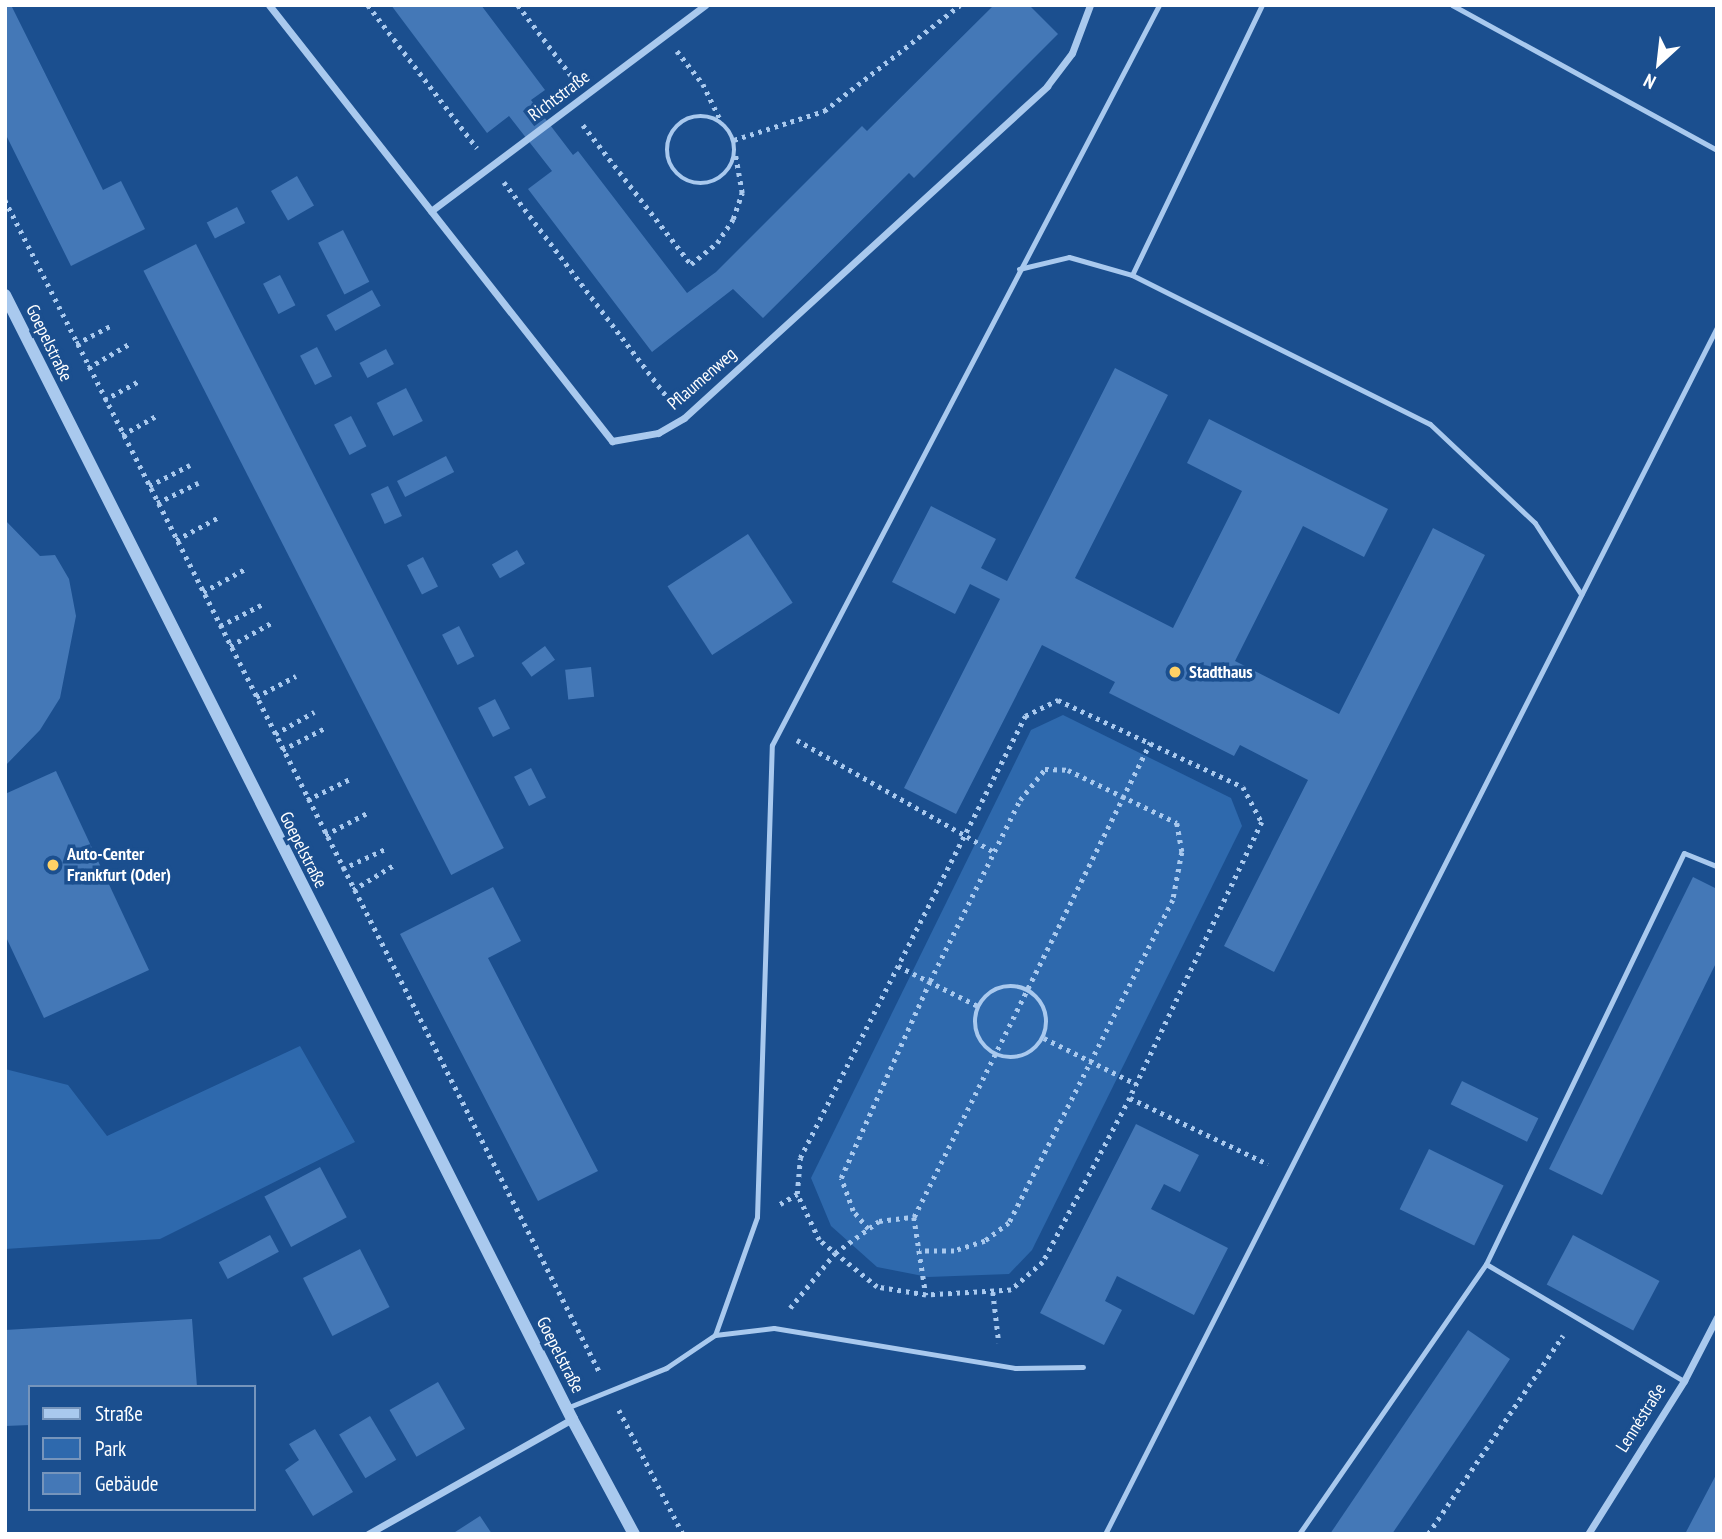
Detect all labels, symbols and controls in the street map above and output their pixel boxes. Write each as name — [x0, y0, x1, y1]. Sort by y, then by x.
north arrow — [1624, 28, 1694, 98]
street label: Richtstraße — [524, 66, 594, 126]
text: N — [1639, 69, 1659, 95]
street label: Goepelstraße — [21, 301, 77, 385]
street label: Pflaumenweg — [663, 343, 741, 415]
place label: Stadthaus — [1189, 661, 1253, 683]
marker: Stadthaus — [1167, 664, 1183, 680]
street label: Goepelstraße — [275, 808, 331, 892]
place label: Auto-Center Frankfurt (Oder) — [67, 844, 171, 886]
marker: Auto-Center Frankfurt (Oder) — [45, 857, 61, 873]
street label: Goepelstraße — [532, 1313, 588, 1397]
street label: Lennéstraße — [1612, 1380, 1670, 1456]
legend — [28, 1385, 256, 1511]
text: Straße — [95, 1400, 143, 1427]
text: Park — [95, 1435, 126, 1462]
text: Gebäude — [95, 1470, 158, 1497]

